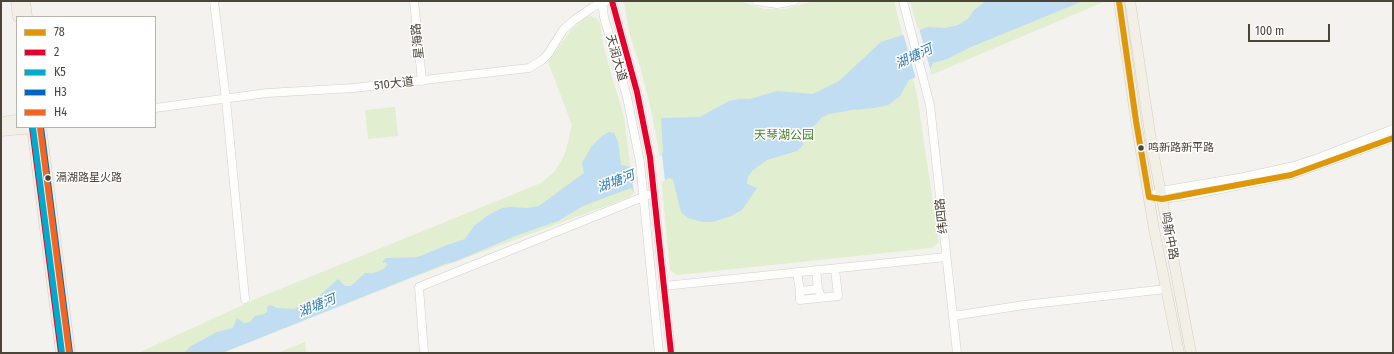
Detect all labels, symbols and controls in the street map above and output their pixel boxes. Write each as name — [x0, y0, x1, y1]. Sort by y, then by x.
legend — [16, 16, 156, 128]
scale bar — [1250, 16, 1332, 42]
street label: 星海路 — [409, 22, 427, 60]
text: 100 m — [1255, 24, 1284, 38]
text: 78 — [54, 25, 65, 39]
street label: 天润大道 — [602, 33, 630, 83]
water label: 湖塘河 — [893, 42, 935, 72]
text: 2 — [54, 45, 59, 59]
text: K5 — [54, 65, 66, 79]
street label: 510大道 — [373, 75, 415, 93]
text: H3 — [54, 85, 67, 99]
text: H4 — [54, 105, 67, 119]
park label: 天琴湖公园 — [754, 129, 814, 143]
place label: 鸣新路新平路 — [1148, 141, 1214, 155]
marker: 鸣新路新平路 — [1136, 143, 1146, 153]
water label: 湖塘河 — [595, 168, 637, 196]
place label: 滆湖路星火路 — [56, 171, 122, 185]
marker: 滆湖路星火路 — [43, 173, 53, 183]
street label: 纬四路 — [933, 197, 951, 235]
street label: 鸣新中路 — [1157, 211, 1181, 261]
water label: 湖塘河 — [296, 291, 338, 321]

